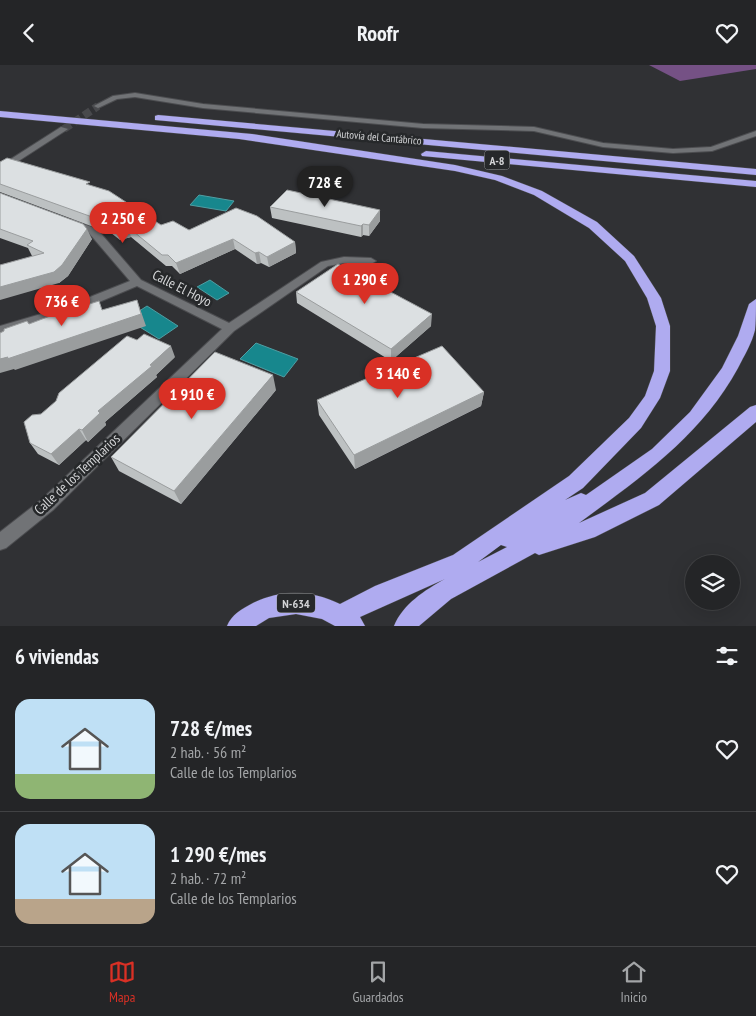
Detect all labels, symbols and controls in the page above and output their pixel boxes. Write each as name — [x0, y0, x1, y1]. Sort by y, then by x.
icon: back — [15, 19, 43, 47]
text: Roofr — [357, 19, 399, 47]
icon: heart — [713, 19, 741, 47]
street label: Autovía del Cantábrico — [336, 126, 422, 148]
road number: A-8 — [484, 151, 510, 169]
pin: 728 € — [290, 165, 360, 208]
text: 728 € — [308, 172, 342, 192]
pin: 2 250 € — [77, 201, 169, 244]
text: 2 250 € — [101, 208, 145, 228]
pin: 1 290 € — [319, 263, 411, 305]
street label: Calle El Hoyo — [149, 265, 215, 311]
text: 1 290 € — [343, 269, 387, 289]
pin: 736 € — [27, 285, 97, 327]
text: 736 € — [45, 291, 79, 311]
pin: 3 140 € — [352, 357, 444, 399]
text: 3 140 € — [376, 363, 420, 383]
pin: 1 910 € — [146, 377, 238, 420]
text: 1 910 € — [170, 384, 214, 404]
street label: Calle de los Templarios — [30, 429, 124, 518]
map controls — [685, 555, 740, 610]
button: layers — [685, 555, 740, 610]
road number: N-634 — [277, 593, 315, 613]
icon: filters — [713, 642, 741, 670]
text: 6 viviendas — [15, 643, 99, 670]
text: 728 €/mes — [170, 715, 252, 742]
icon: home — [55, 719, 115, 779]
icon: heart — [713, 735, 741, 763]
text: 2 hab. · 56 m² — [170, 742, 246, 762]
text: Calle de los Templarios — [170, 762, 297, 782]
text: 1 290 €/mes — [170, 841, 266, 868]
icon: home — [55, 844, 115, 904]
icon: heart — [713, 860, 741, 888]
text: 2 hab. · 72 m² — [170, 868, 246, 888]
text: Calle de los Templarios — [170, 888, 297, 908]
tab: Mapa — [108, 958, 136, 1006]
tab: Guardados — [353, 958, 403, 1006]
tab: Inicio — [620, 958, 648, 1006]

